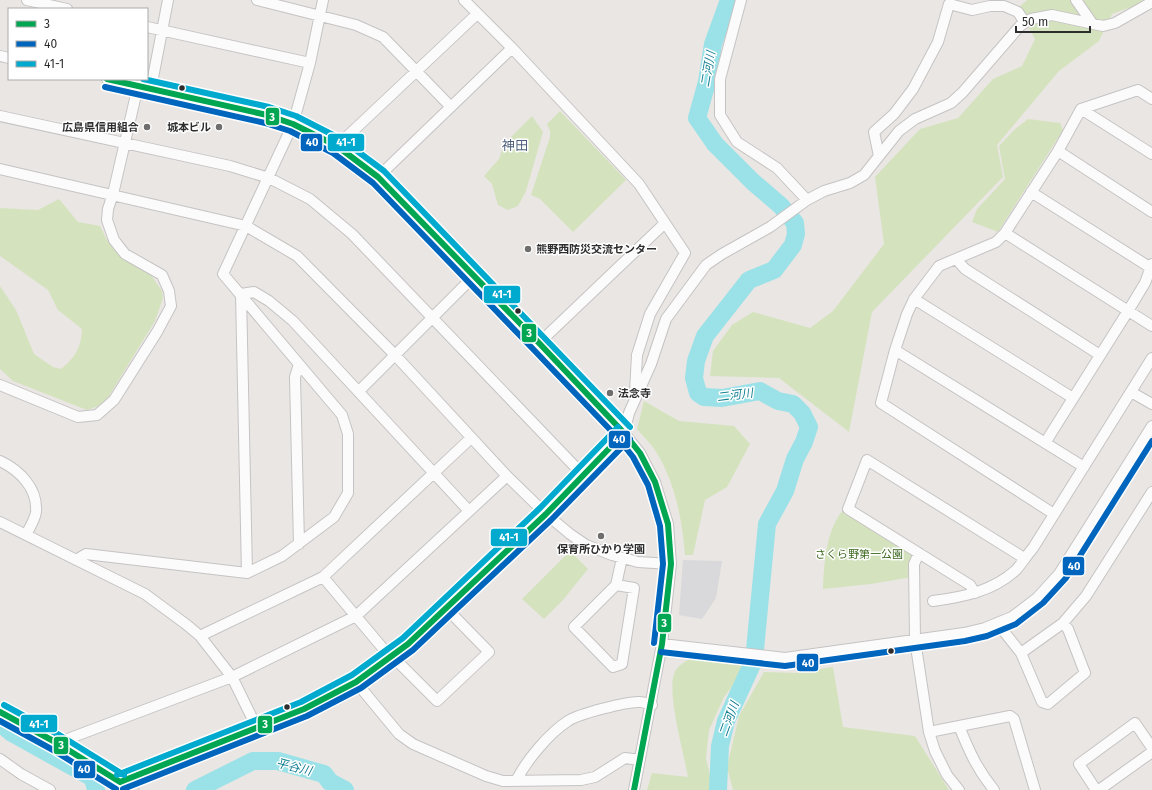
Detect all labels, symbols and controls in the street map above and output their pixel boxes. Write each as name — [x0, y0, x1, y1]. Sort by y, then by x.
legend — [8, 8, 148, 80]
scale bar — [1016, 8, 1090, 34]
text: 50 m — [1022, 15, 1048, 29]
text: 3 — [44, 17, 50, 31]
text: 40 — [44, 37, 57, 51]
water label: 二河川 — [698, 48, 718, 88]
text: 41-1 — [44, 57, 64, 71]
unlabelled marker — [177, 83, 187, 93]
line badge: 3 — [265, 107, 280, 126]
text: 3 — [268, 111, 275, 124]
place label: 広島県信用組合 — [62, 121, 139, 134]
place label: 城本ビル — [167, 121, 211, 134]
marker: 広島県信用組合 — [142, 122, 152, 132]
marker: 城本ビル — [214, 122, 224, 132]
line badge: 40 — [300, 133, 323, 152]
line badge: 41-1 — [327, 133, 365, 152]
text: 40 — [306, 136, 319, 149]
text: 41-1 — [336, 136, 356, 149]
district label: 神田 — [502, 138, 528, 153]
place label: 熊野西防災交流センター — [536, 243, 657, 256]
marker: 熊野西防災交流センター — [523, 244, 533, 254]
line badge: 41-1 — [483, 285, 521, 304]
text: 41-1 — [492, 288, 512, 301]
unlabelled marker — [513, 306, 523, 316]
line badge: 3 — [521, 323, 537, 343]
text: 3 — [525, 327, 532, 340]
water label: 二河川 — [716, 386, 756, 404]
place label: 法念寺 — [618, 387, 651, 400]
marker: 法念寺 — [605, 388, 615, 398]
line badge: 40 — [608, 430, 631, 449]
text: 40 — [613, 433, 626, 446]
line badge: 41-1 — [490, 528, 528, 547]
text: 41-1 — [499, 531, 519, 544]
marker: 保育所ひかり学園 — [596, 531, 606, 541]
place label: 保育所ひかり学園 — [557, 543, 645, 556]
park label: さくら野第一公園 — [815, 548, 903, 561]
line badge: 40 — [1062, 556, 1085, 576]
text: 40 — [1068, 560, 1081, 573]
line badge: 3 — [657, 613, 672, 633]
text: 3 — [660, 617, 667, 630]
unlabelled marker — [886, 646, 896, 656]
line badge: 40 — [796, 653, 819, 672]
text: 40 — [802, 657, 815, 670]
water label: 二河川 — [716, 698, 742, 738]
unlabelled marker — [282, 702, 292, 712]
line badge: 41-1 — [20, 714, 58, 733]
line badge: 3 — [257, 715, 273, 734]
text: 41-1 — [29, 718, 49, 731]
text: 3 — [261, 718, 268, 731]
line badge: 3 — [53, 736, 69, 755]
text: 3 — [57, 739, 64, 752]
water label: 平谷川 — [275, 756, 315, 779]
line badge: 40 — [73, 760, 96, 779]
text: 40 — [78, 763, 91, 776]

